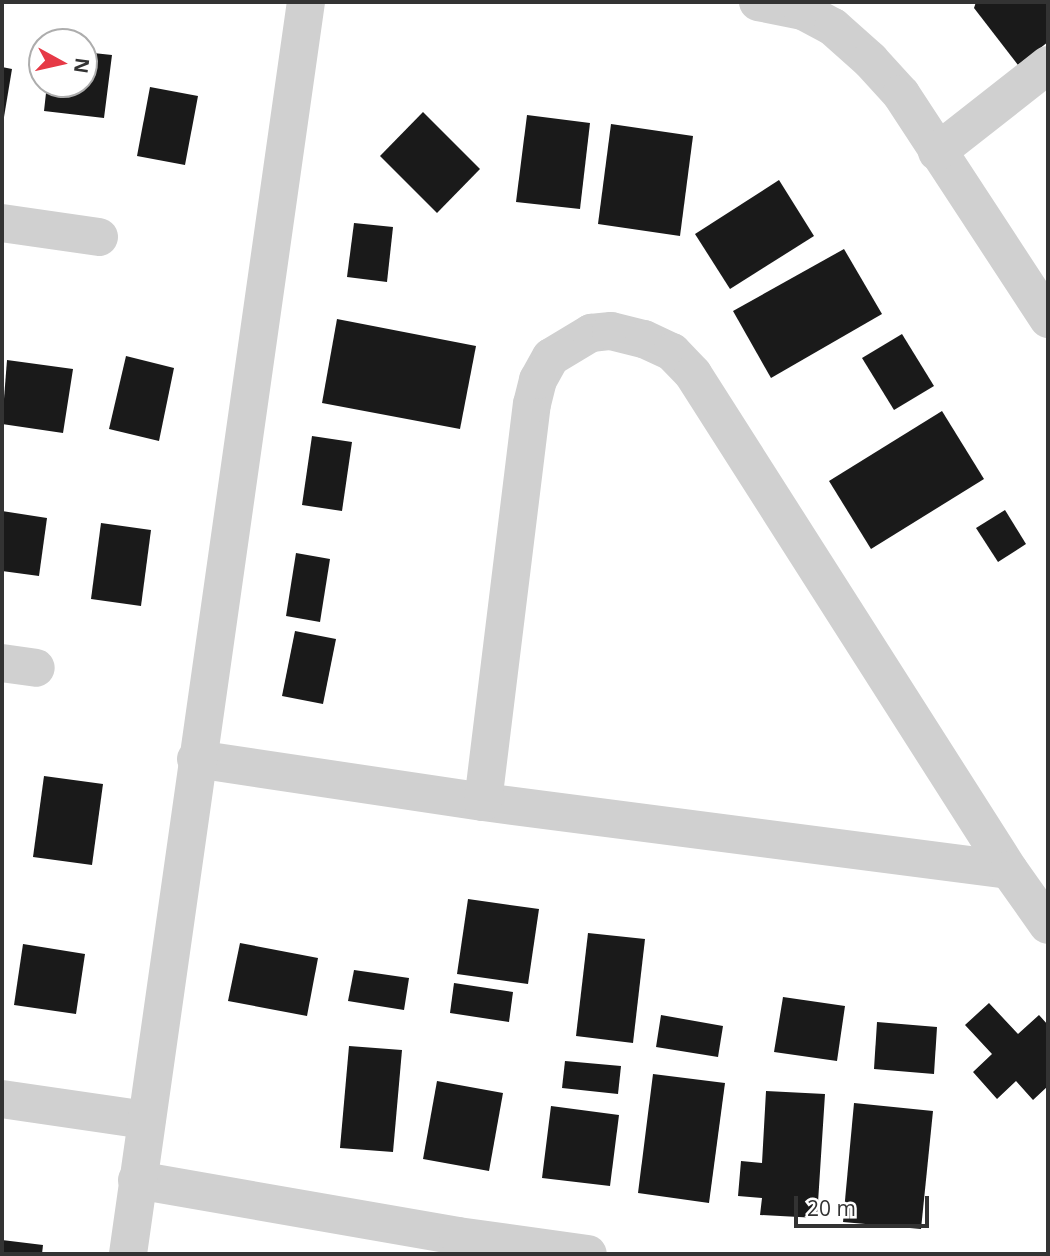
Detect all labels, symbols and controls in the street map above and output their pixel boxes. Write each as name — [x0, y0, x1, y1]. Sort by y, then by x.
north arrow — [28, 28, 98, 98]
text: N — [68, 56, 96, 75]
scale bar — [798, 1182, 933, 1226]
text: 20 m — [807, 1194, 856, 1222]

